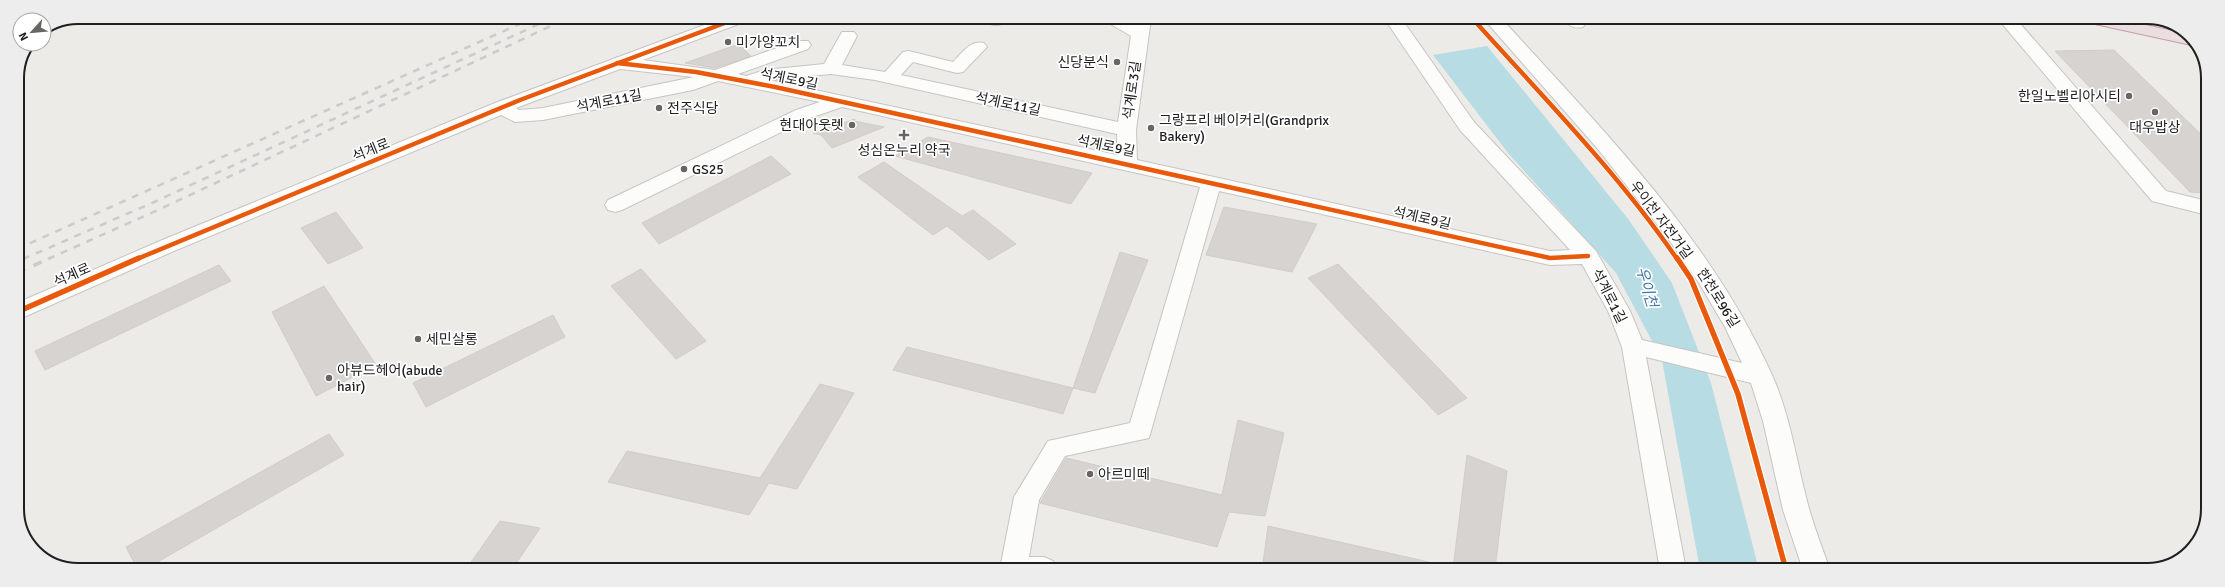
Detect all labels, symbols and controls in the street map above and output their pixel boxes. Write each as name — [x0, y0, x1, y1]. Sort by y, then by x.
north arrow — [12, 12, 52, 52]
text: N — [16, 30, 31, 43]
place label: 미가양꼬치 — [736, 34, 800, 51]
marker: 미가양꼬치 — [723, 37, 733, 47]
place label: 신당분식 — [1057, 54, 1109, 71]
marker: 신당분식 — [1112, 57, 1122, 67]
street label: 석계로3길 — [1119, 60, 1145, 120]
street label: 석계로9길 — [758, 65, 820, 93]
street label: 석계로11길 — [575, 86, 643, 116]
place label: 한일노벨리아시티 — [2018, 88, 2121, 105]
street label: 석계로11길 — [974, 89, 1042, 119]
marker: 한일노벨리아시티 — [2124, 91, 2134, 101]
place label: 전주식당 — [667, 100, 719, 117]
marker: 전주식당 — [654, 103, 664, 113]
marker: 대우밥상 — [2150, 107, 2160, 117]
place label: 그랑프리 베이커리(Grandprix Bakery) — [1159, 112, 1329, 145]
place label: 현대아웃렛 — [780, 117, 844, 134]
place label: 대우밥상 — [2129, 119, 2181, 136]
marker: 현대아웃렛 — [847, 120, 857, 130]
marker: 그랑프리 베이커리(Grandprix Bakery) — [1146, 123, 1156, 133]
marker: 성심온누리 약국 — [899, 130, 909, 140]
street label: 석계로9길 — [1075, 132, 1137, 160]
street label: 석계로 — [350, 135, 392, 165]
place label: 성심온누리 약국 — [857, 142, 951, 159]
place label: GS25 — [692, 161, 724, 178]
marker: GS25 — [679, 164, 689, 174]
street label: 우이천 자전거길 — [1626, 178, 1696, 262]
street label: 석계로9길 — [1391, 203, 1453, 233]
street label: 석계로 — [51, 259, 93, 291]
water label: 우이천 — [1633, 265, 1662, 311]
street label: 한천로96길 — [1693, 265, 1743, 331]
street label: 석계로1길 — [1588, 266, 1630, 326]
place label: 세민살롱 — [426, 331, 478, 348]
marker: 세민살롱 — [413, 334, 423, 344]
place label: 아뷰드헤어(abude hair) — [337, 362, 443, 395]
marker: 아뷰드헤어(abude hair) — [324, 373, 334, 383]
place label: 아르미떼 — [1098, 466, 1150, 483]
marker: 아르미떼 — [1085, 469, 1095, 479]

